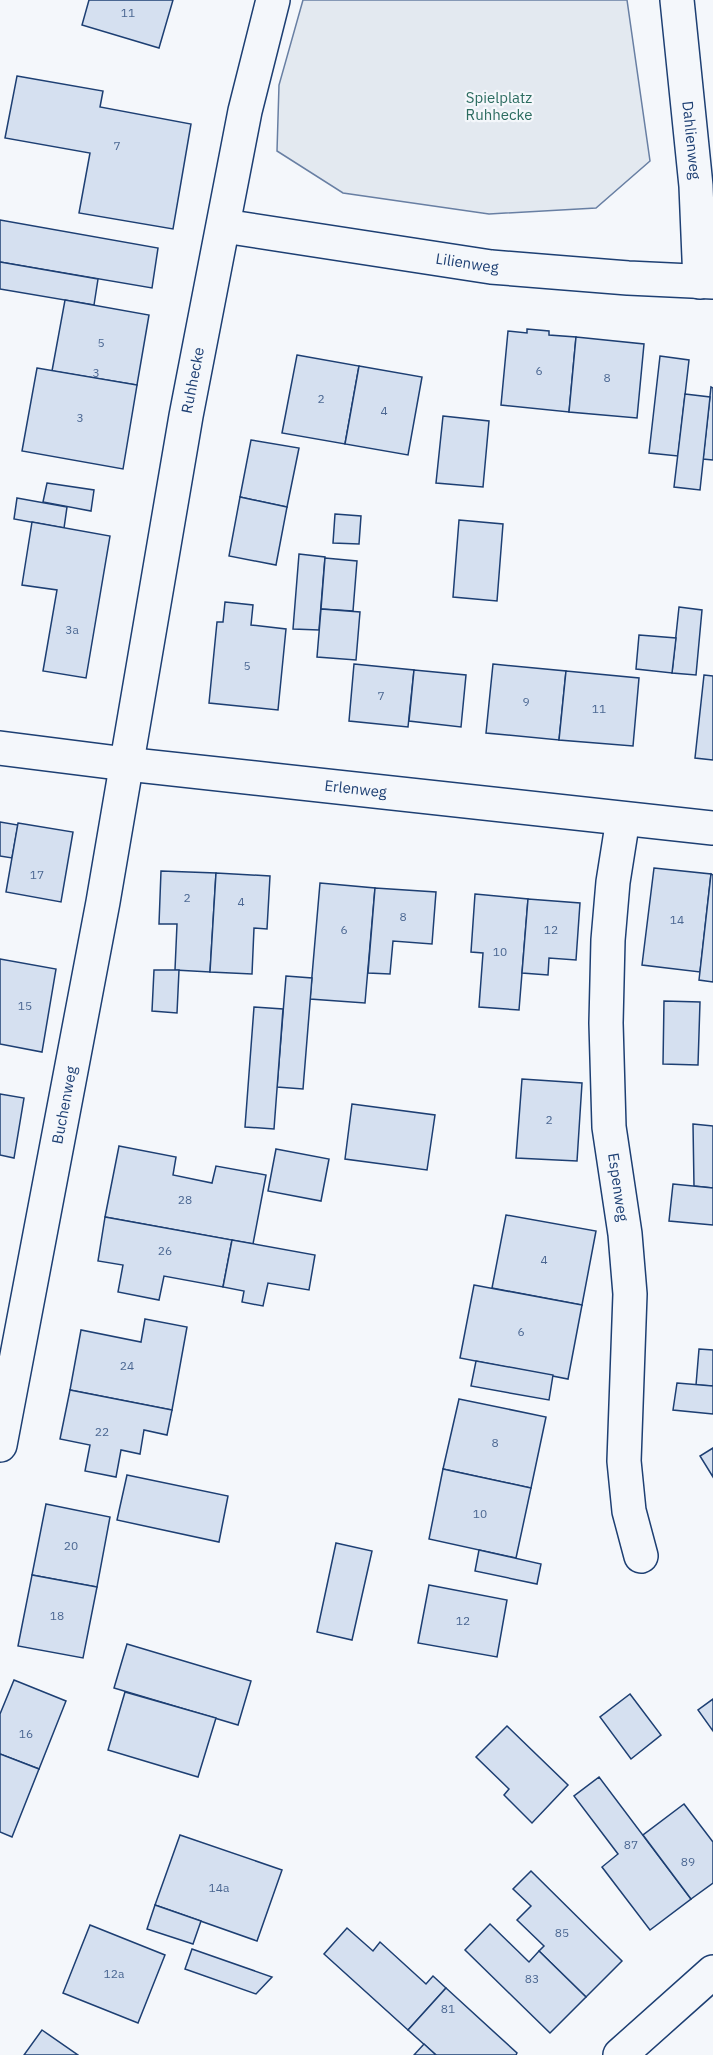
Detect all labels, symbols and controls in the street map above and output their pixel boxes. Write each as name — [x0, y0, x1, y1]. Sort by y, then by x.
house number: 11 — [121, 5, 135, 20]
park label: Spielplatz Ruhhecke — [466, 88, 532, 124]
street label: Dahlienweg — [678, 100, 705, 180]
house number: 7 — [113, 138, 121, 153]
street label: Lilienweg — [434, 249, 499, 277]
house number: 5 — [97, 335, 105, 350]
street label: Ruhhecke — [177, 346, 208, 415]
house number: 6 — [535, 363, 543, 378]
house number: 3 — [92, 365, 100, 380]
house number: 8 — [603, 370, 611, 385]
house number: 2 — [317, 391, 325, 406]
house number: 4 — [380, 403, 388, 418]
house number: 3 — [76, 410, 84, 425]
house number: 3a — [65, 622, 79, 637]
house number: 5 — [243, 658, 251, 673]
house number: 7 — [377, 688, 385, 703]
house number: 9 — [522, 694, 530, 709]
house number: 11 — [592, 701, 606, 716]
street label: Erlenweg — [323, 776, 388, 801]
house number: 17 — [30, 867, 44, 882]
house number: 2 — [183, 890, 191, 905]
house number: 4 — [237, 894, 245, 909]
house number: 8 — [399, 909, 407, 924]
house number: 14 — [670, 912, 684, 927]
house number: 6 — [340, 922, 348, 937]
house number: 12 — [544, 922, 558, 937]
house number: 10 — [493, 944, 507, 959]
house number: 15 — [18, 998, 32, 1013]
street label: Buchenweg — [47, 1064, 81, 1145]
house number: 2 — [545, 1112, 553, 1127]
street label: Espenweg — [604, 1152, 633, 1223]
house number: 28 — [178, 1192, 192, 1207]
house number: 26 — [158, 1243, 172, 1258]
house number: 4 — [540, 1252, 548, 1267]
house number: 6 — [517, 1324, 525, 1339]
house number: 24 — [120, 1358, 134, 1373]
house number: 22 — [95, 1424, 109, 1439]
house number: 8 — [491, 1435, 499, 1450]
house number: 10 — [473, 1506, 487, 1521]
house number: 20 — [64, 1538, 78, 1553]
house number: 18 — [50, 1608, 64, 1623]
house number: 12 — [456, 1613, 470, 1628]
house number: 16 — [19, 1726, 33, 1741]
house number: 87 — [624, 1837, 638, 1852]
house number: 89 — [681, 1854, 695, 1869]
house number: 14a — [209, 1880, 230, 1895]
house number: 85 — [555, 1925, 569, 1940]
house number: 12a — [104, 1966, 125, 1981]
house number: 83 — [525, 1971, 539, 1986]
house number: 81 — [441, 2001, 455, 2016]

